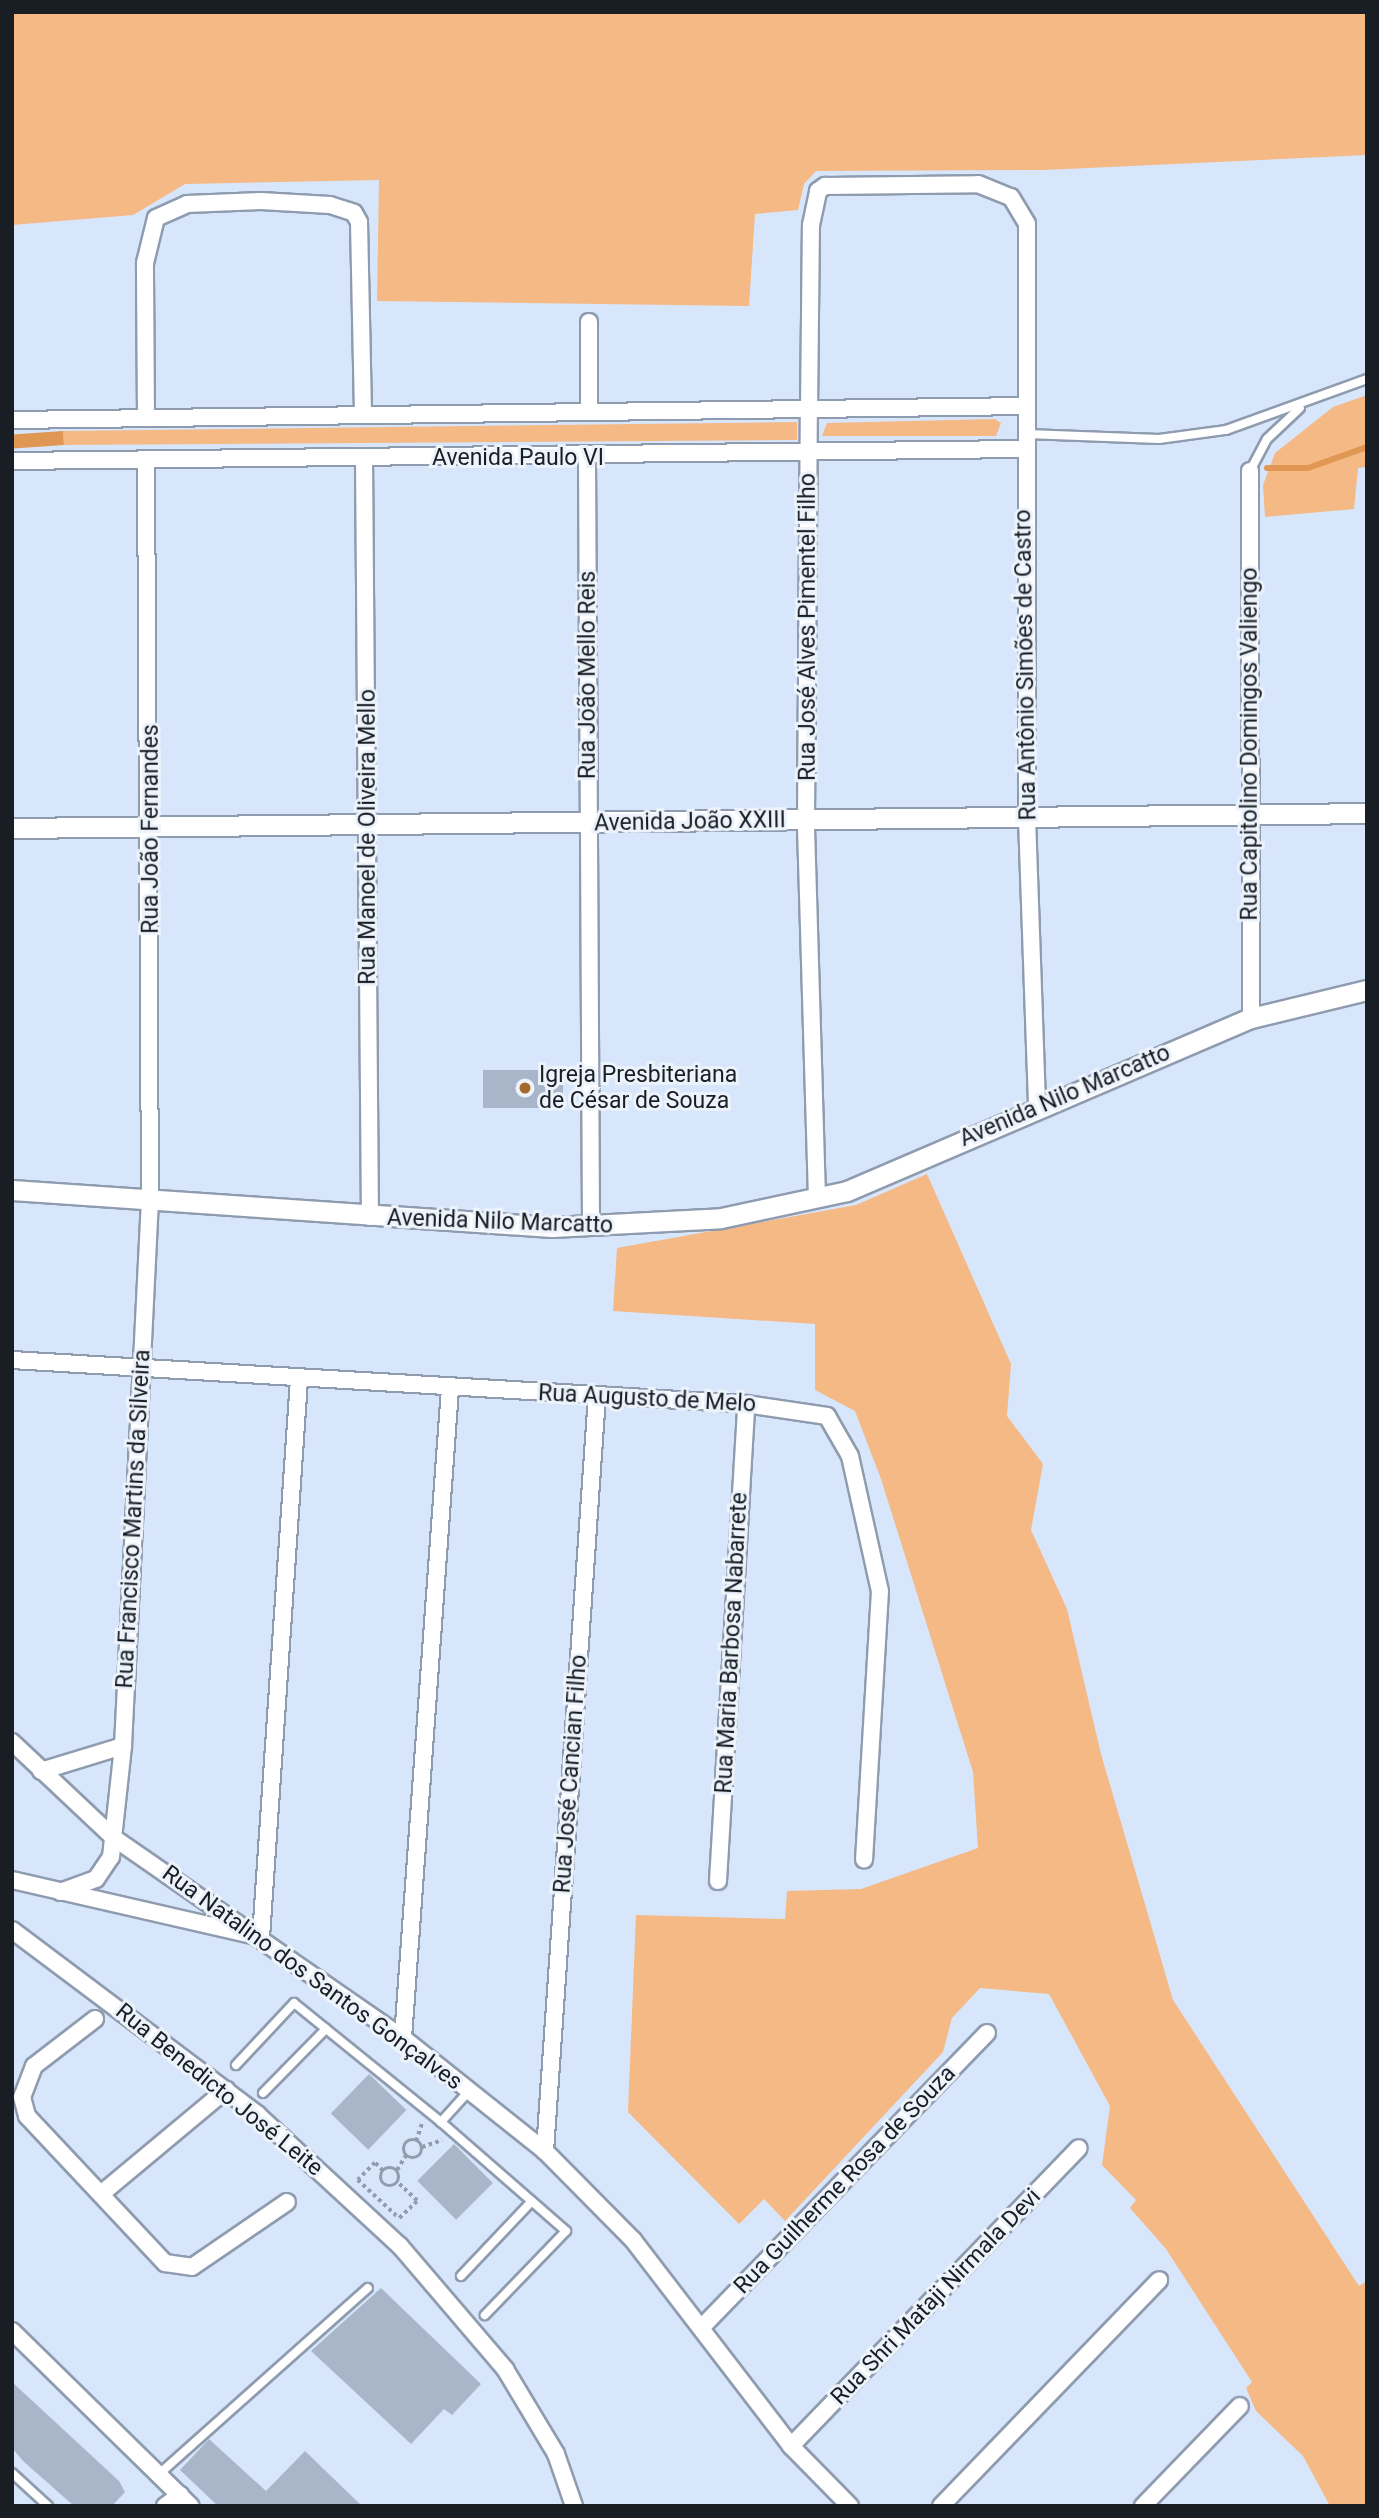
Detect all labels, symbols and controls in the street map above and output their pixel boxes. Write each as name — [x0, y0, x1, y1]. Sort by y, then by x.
street label: Avenida Paulo VI — [432, 444, 604, 472]
street label: Rua José Alves Pimentel Filho — [794, 473, 822, 781]
street label: Rua Antônio Simões de Castro — [1009, 509, 1043, 821]
street label: Rua Capitolino Domingos Valiengo — [1236, 567, 1264, 921]
street label: Rua João Mello Reis — [574, 571, 602, 779]
street label: Rua Manoel de Oliveira Mello — [354, 689, 382, 985]
street label: Rua João Fernandes — [137, 724, 165, 934]
street label: Avenida João XXIII — [594, 807, 786, 837]
street label: Avenida Nilo Marcatto — [956, 1039, 1174, 1153]
place label: Igreja Presbiteriana de César de Souza — [539, 1061, 737, 1115]
marker: Igreja Presbiteriana de César de Souza — [517, 1080, 533, 1096]
street label: Avenida Nilo Marcatto — [386, 1204, 614, 1240]
street label: Rua Francisco Martins da Silveira — [111, 1349, 157, 1689]
street label: Rua Augusto de Melo — [537, 1380, 757, 1418]
street label: Rua Maria Barbosa Nabarrete — [710, 1492, 754, 1794]
street label: Rua José Cancian Filho — [549, 1654, 593, 1894]
street label: Rua Natalino dos Santos Gonçalves — [157, 1860, 467, 2096]
street label: Rua Benedicto José Leite — [110, 1998, 328, 2182]
street label: Rua Guilherme Rosa de Souza — [728, 2060, 962, 2300]
street label: Rua Shri Mataji Nirmala Devi — [825, 2183, 1047, 2411]

